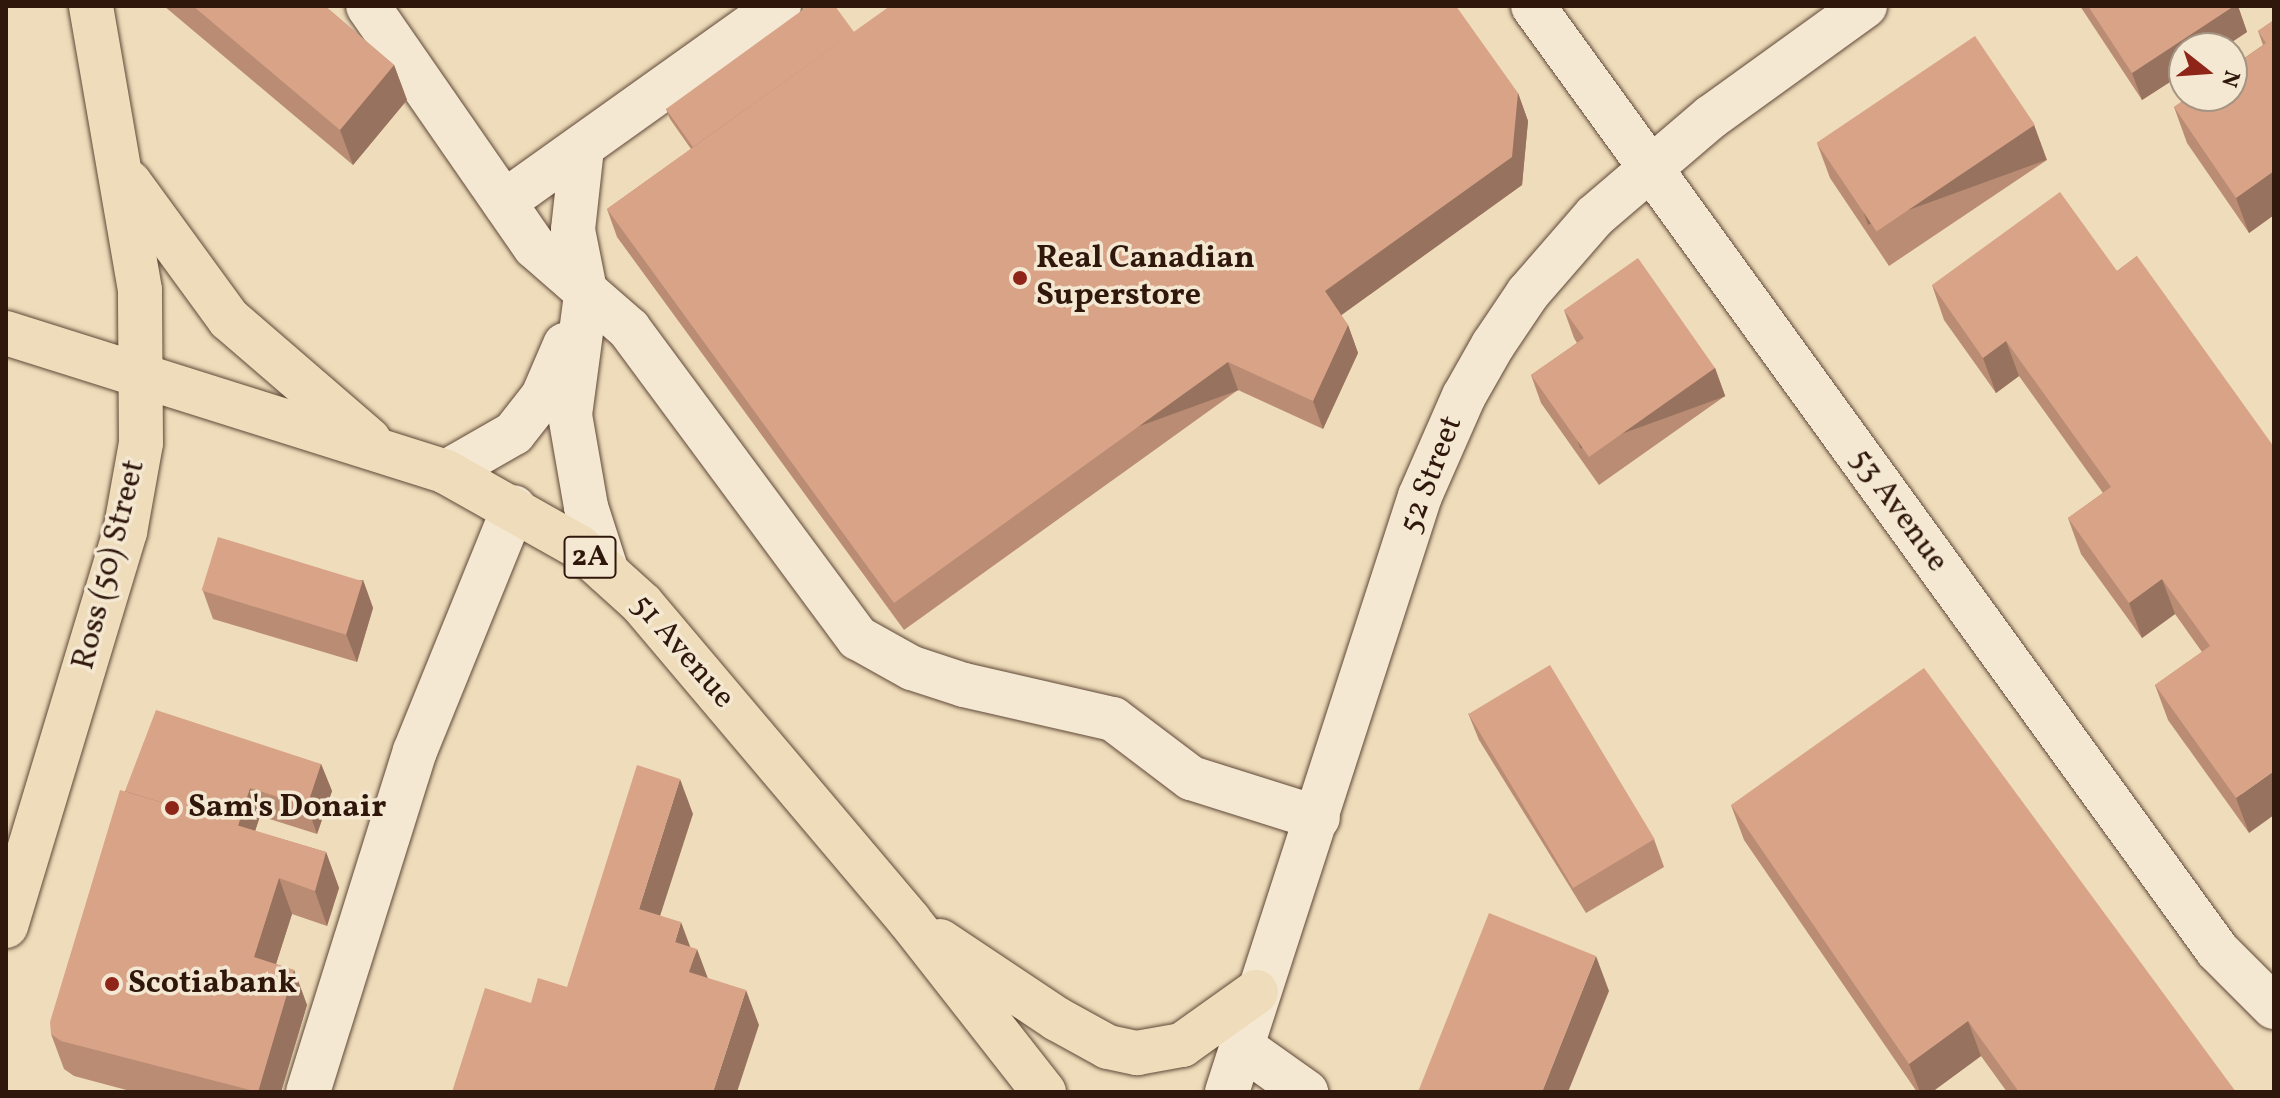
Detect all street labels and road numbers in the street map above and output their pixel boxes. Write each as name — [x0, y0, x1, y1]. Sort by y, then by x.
street label: 52 Street — [1392, 411, 1472, 539]
street label: 53 Avenue — [1840, 442, 1956, 580]
street label: Ross (50) Street — [65, 456, 155, 674]
road number: 2A — [562, 531, 618, 583]
street label: 51 Avenue — [622, 587, 742, 717]

